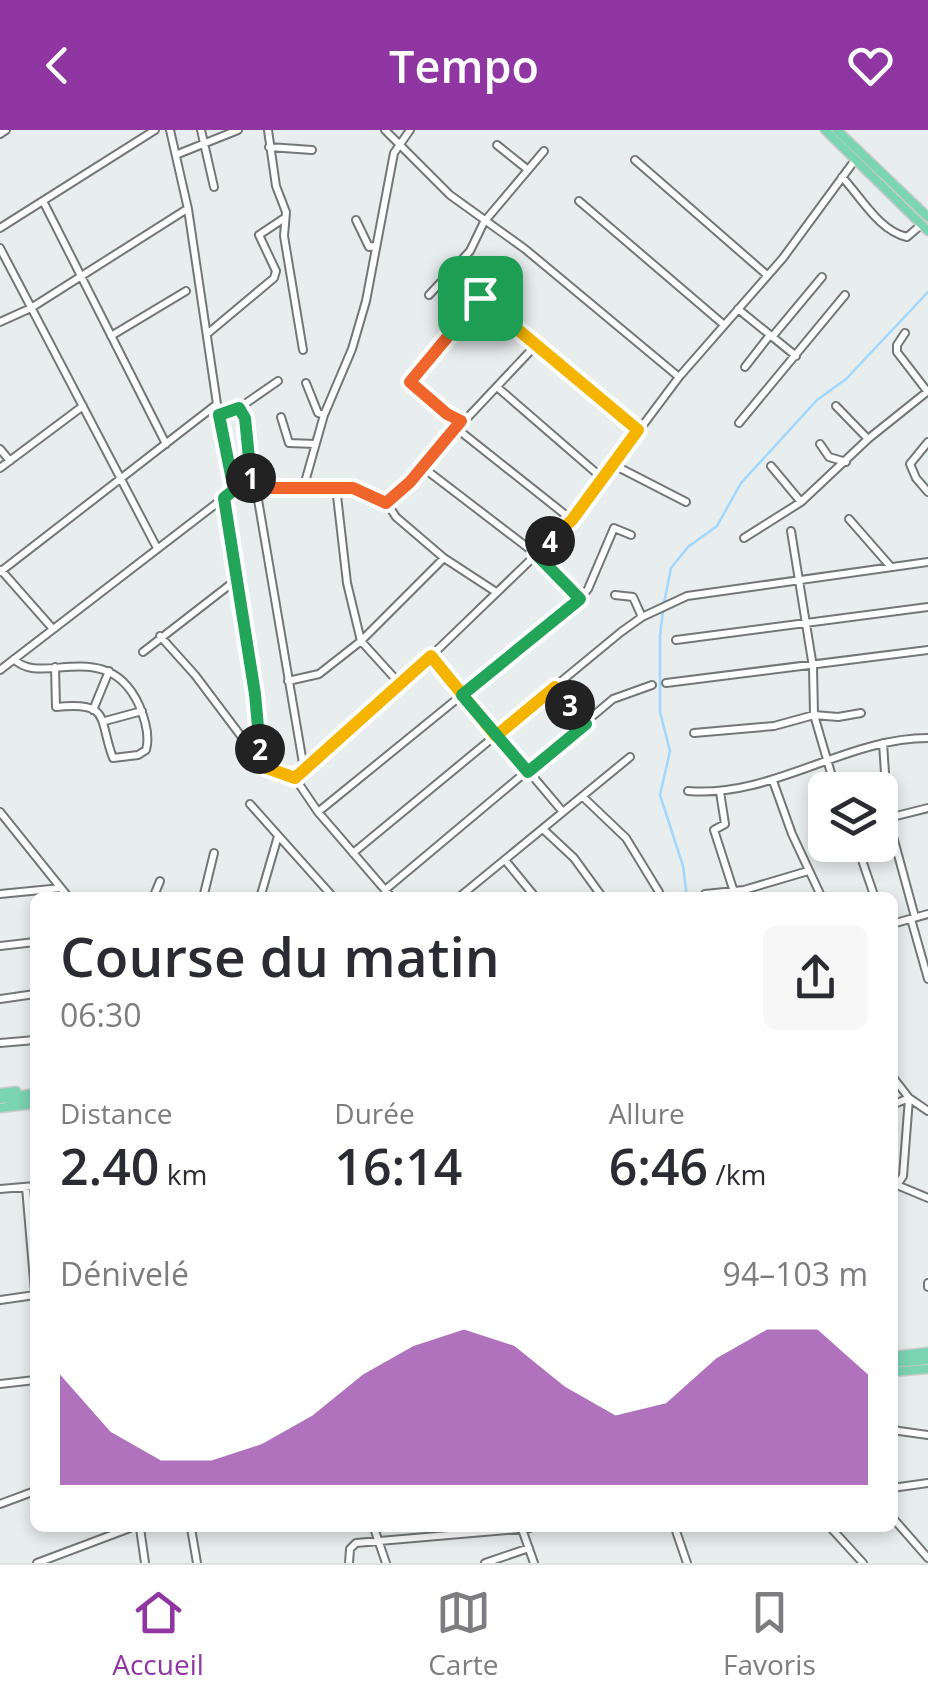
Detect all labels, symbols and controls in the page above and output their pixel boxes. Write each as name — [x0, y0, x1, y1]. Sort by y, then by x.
text: Tempo — [389, 35, 539, 96]
icon: back — [30, 38, 85, 93]
icon: heart — [843, 38, 898, 93]
pin — [438, 256, 523, 341]
icon: arrive — [453, 271, 508, 326]
pin: 1 — [226, 453, 276, 503]
text: 1 — [243, 459, 259, 497]
pin: 4 — [525, 516, 575, 566]
text: 4 — [542, 522, 558, 560]
pin: 3 — [545, 680, 595, 730]
text: 3 — [562, 686, 578, 724]
pin: 2 — [235, 724, 285, 774]
text: 2 — [252, 730, 268, 768]
map controls — [808, 772, 898, 862]
button: layers — [808, 772, 898, 862]
text: Course du matin — [60, 918, 500, 993]
button: share — [763, 925, 868, 1030]
text: 06:30 — [60, 993, 142, 1036]
text: Distance — [60, 1094, 173, 1132]
text: Durée — [334, 1094, 415, 1132]
text: Allure — [609, 1094, 685, 1132]
text: 2.40 — [60, 1132, 159, 1200]
text: 16:14 — [334, 1132, 462, 1200]
text: 6:46 — [609, 1132, 708, 1200]
text: km — [159, 1155, 207, 1193]
text: /km — [708, 1155, 766, 1193]
text: Dénivelé — [60, 1252, 189, 1295]
text: 94–103 m — [723, 1252, 868, 1295]
tab: Accueil — [112, 1585, 204, 1683]
tab: Carte — [428, 1585, 499, 1683]
tab: Favoris — [723, 1585, 816, 1683]

